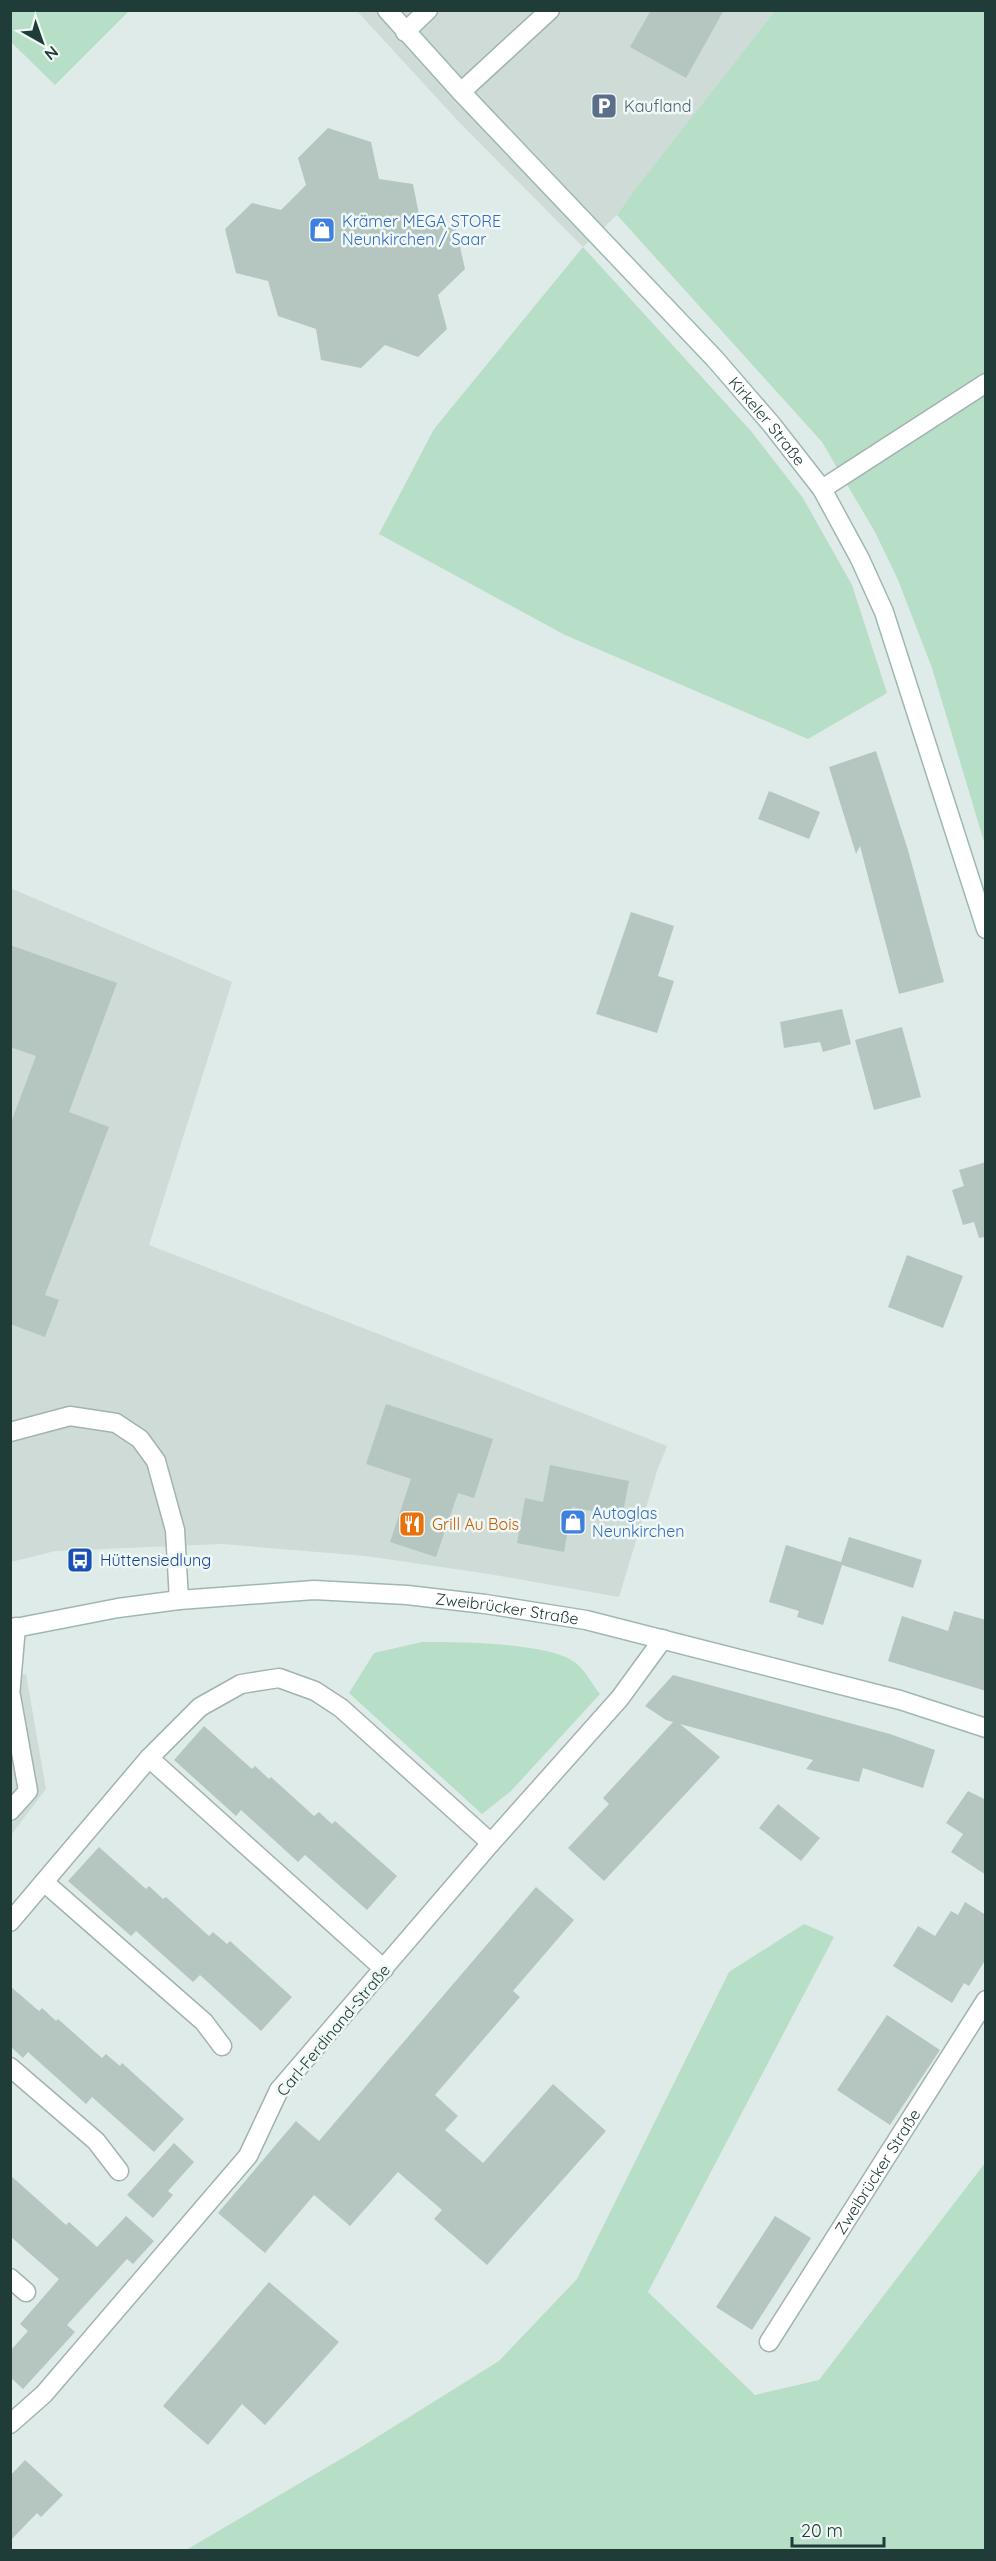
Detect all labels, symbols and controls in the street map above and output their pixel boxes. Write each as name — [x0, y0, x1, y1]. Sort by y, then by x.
north arrow — [12, 12, 72, 72]
text: N — [41, 42, 63, 65]
parking icon: Kaufland — [589, 91, 619, 121]
place label: Kaufland — [624, 96, 692, 116]
place label: Krämer MEGA STORE Neunkirchen / Saar — [342, 211, 501, 249]
shop icon: Krämer MEGA STORE Neunkirchen / Saar — [307, 215, 337, 245]
street label: Kirkeler Straße — [725, 372, 810, 470]
place label: Autoglas Neunkirchen — [592, 1503, 685, 1541]
shop icon: Autoglas Neunkirchen — [558, 1507, 588, 1537]
restaurant icon: Grill Au Bois — [397, 1509, 427, 1539]
place label: Grill Au Bois — [432, 1514, 519, 1534]
bus stop icon: Hüttensiedlung — [65, 1545, 95, 1575]
place label: Hüttensiedlung — [100, 1550, 211, 1570]
street label: Zweibrücker Straße — [434, 1588, 580, 1629]
street label: Carl-Ferdinand-Straße — [272, 1960, 394, 2100]
street label: Zweibrücker Straße — [830, 2105, 924, 2238]
scale bar — [792, 2510, 884, 2548]
text: 20 m — [801, 2519, 843, 2542]

